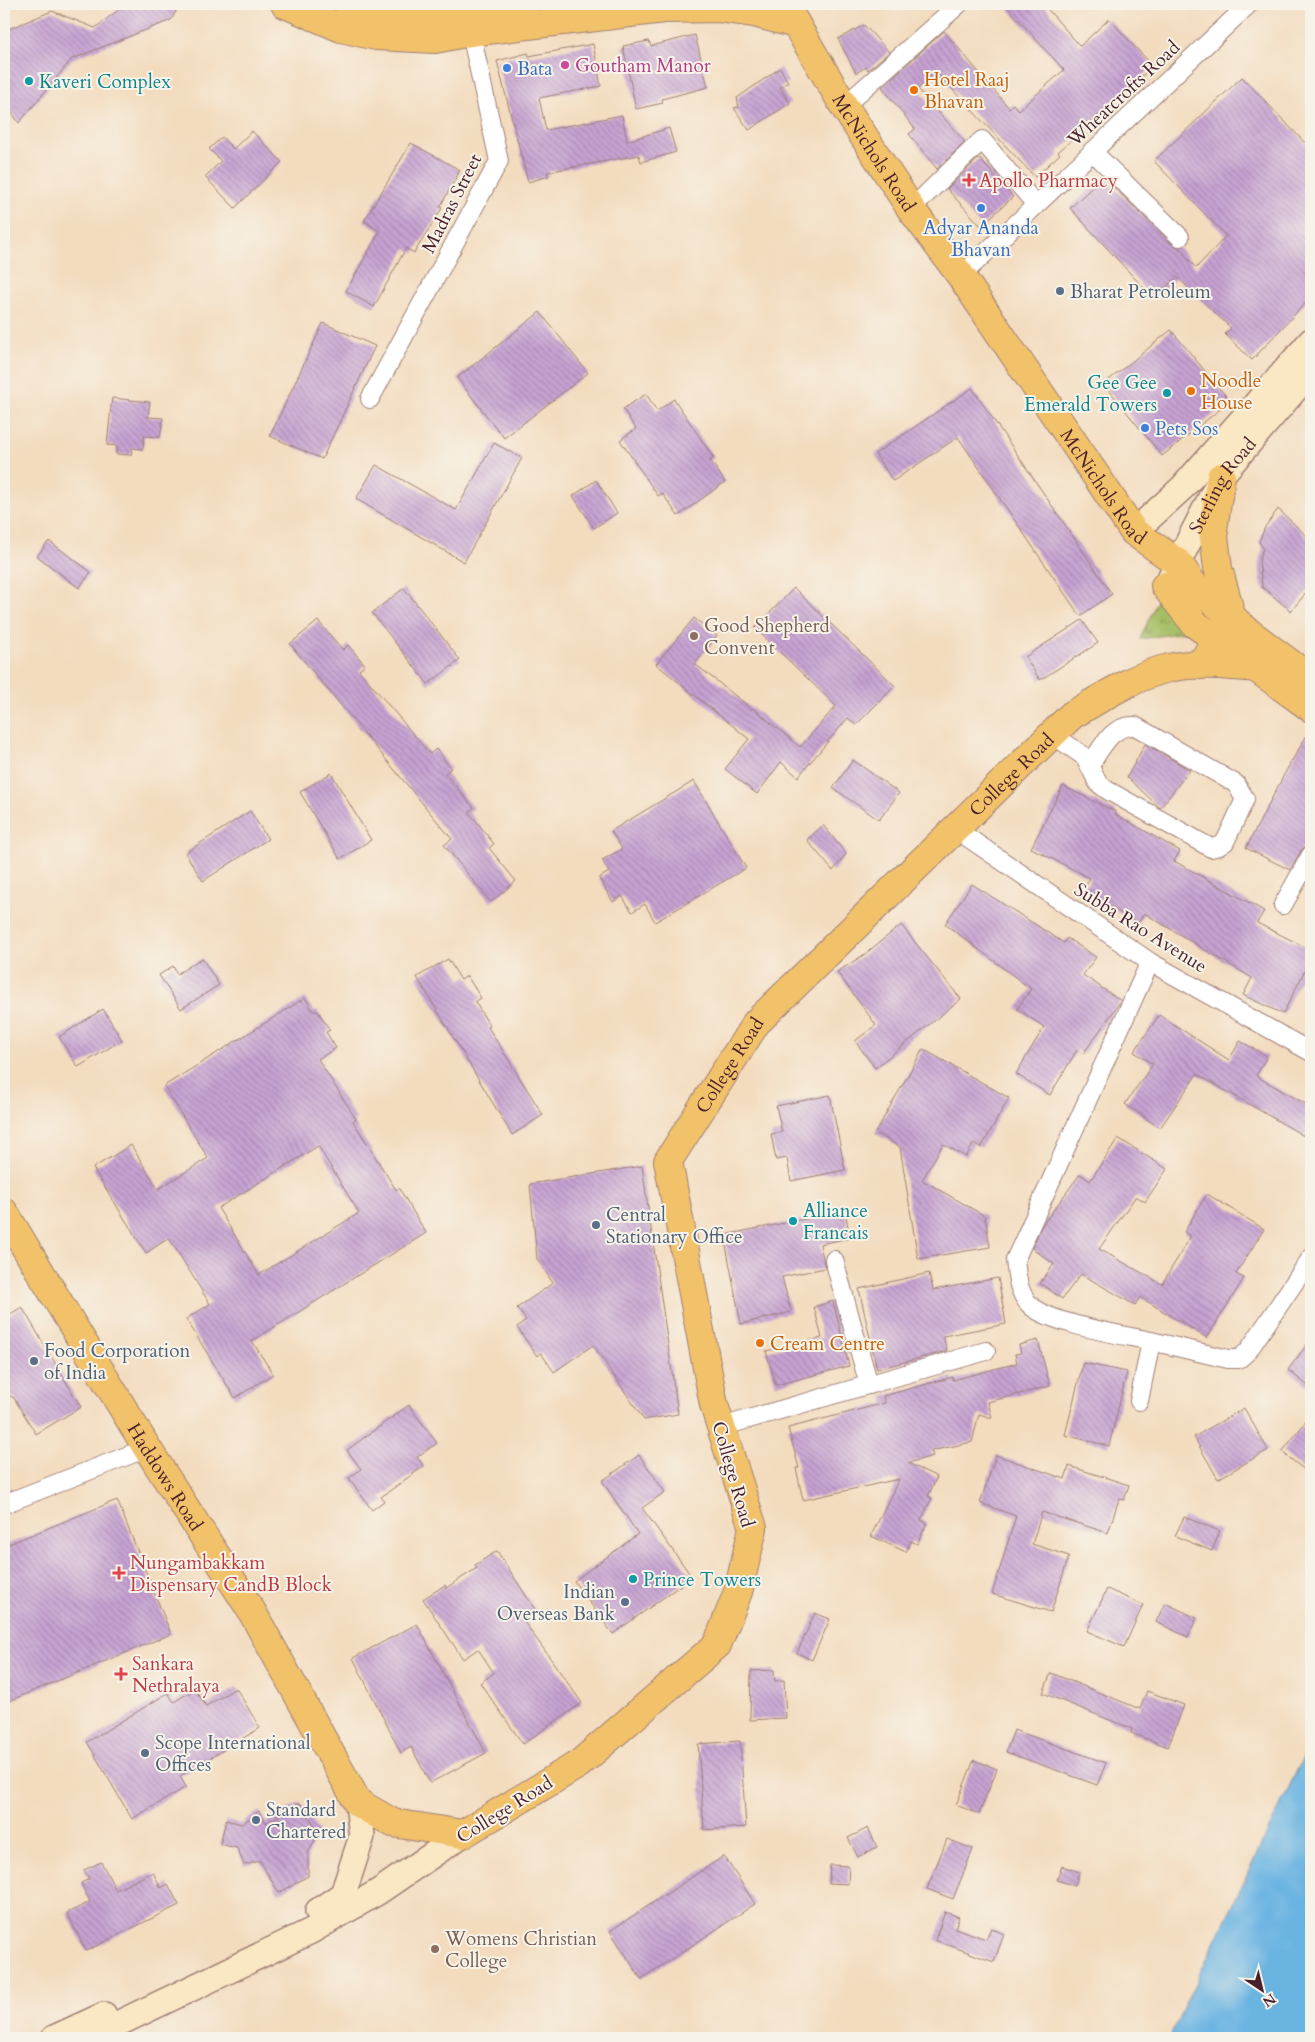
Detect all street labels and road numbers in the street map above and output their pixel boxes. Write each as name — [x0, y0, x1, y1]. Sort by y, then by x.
street label: Wheatcrofts Road — [1061, 35, 1186, 153]
street label: McNichols Road — [826, 89, 921, 217]
street label: Madras Street — [416, 149, 488, 258]
street label: McNichols Road — [1054, 424, 1152, 551]
street label: Sterling Road — [1183, 432, 1262, 538]
street label: College Road — [964, 728, 1060, 823]
street label: Subba Rao Avenue — [1069, 877, 1212, 979]
street label: College Road — [690, 1012, 770, 1119]
street label: Haddows Road — [121, 1418, 209, 1536]
street label: College Road — [705, 1418, 761, 1530]
street label: College Road — [451, 1770, 558, 1850]

